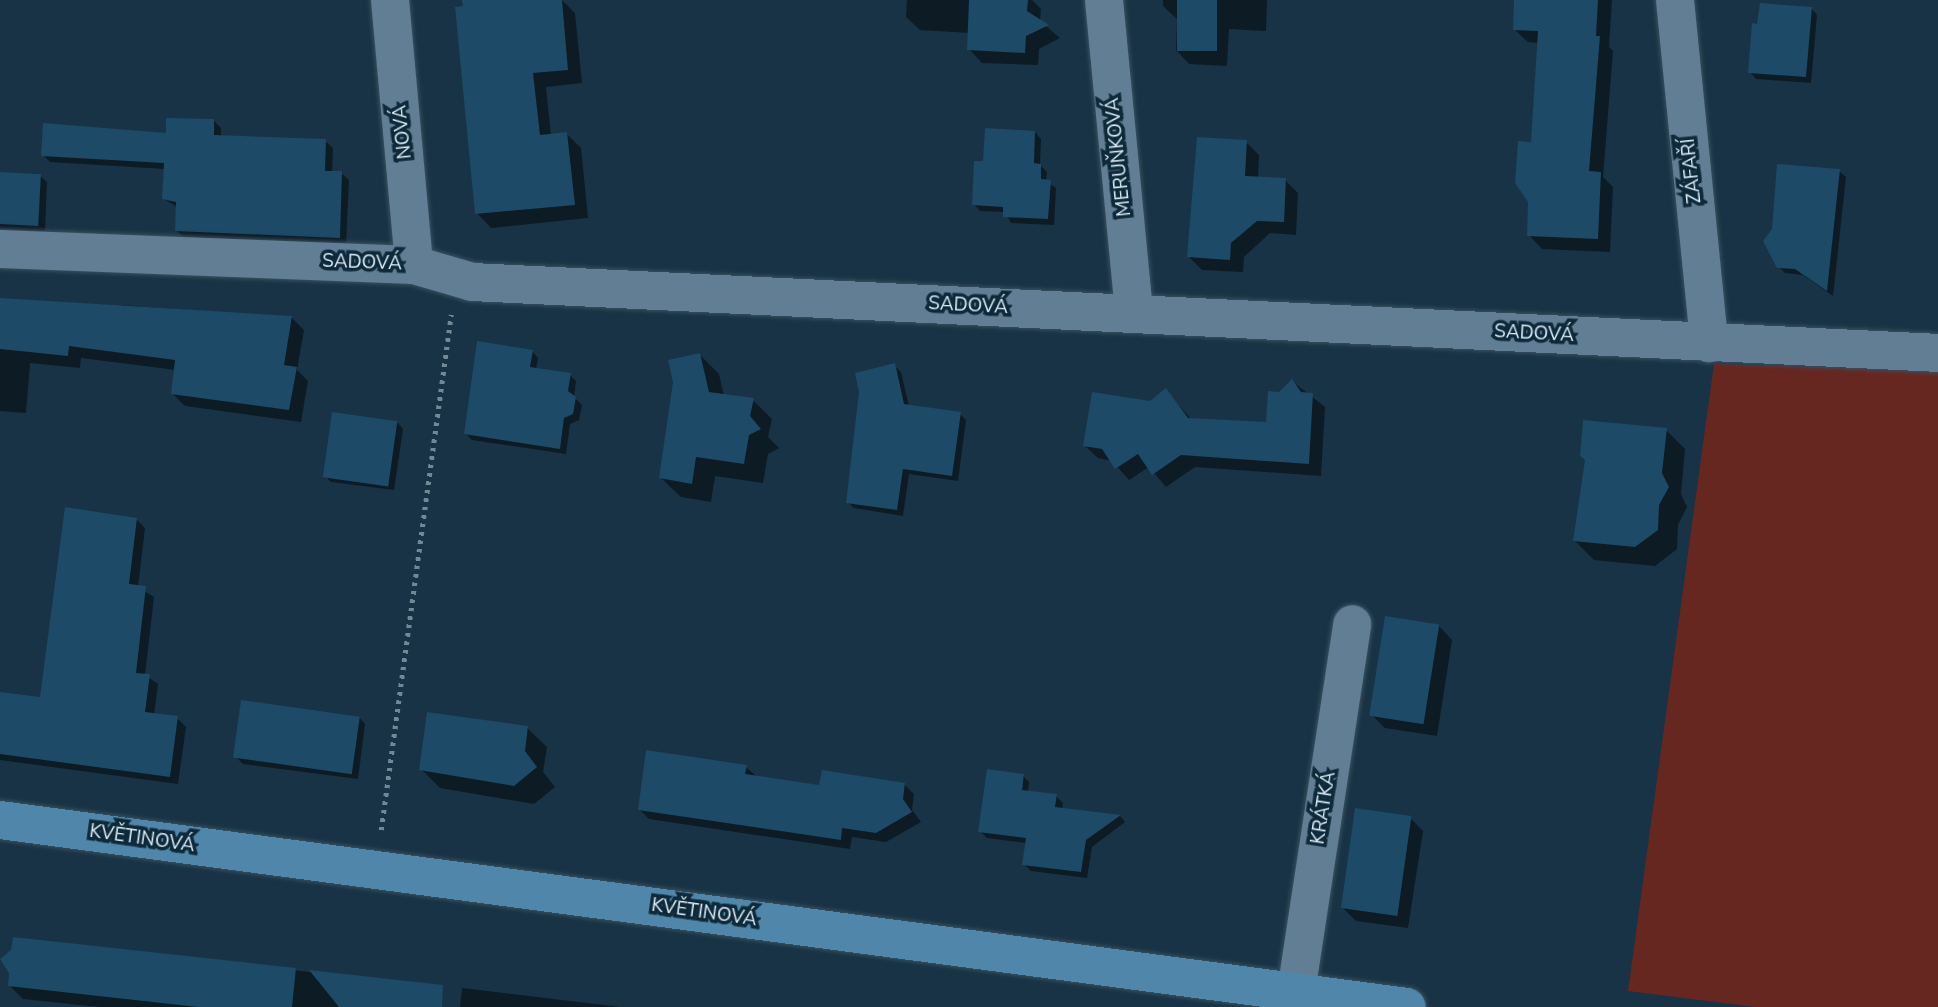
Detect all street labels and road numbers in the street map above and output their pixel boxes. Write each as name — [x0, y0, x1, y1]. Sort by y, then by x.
street label: MERUŇKOVÁ — [1101, 96, 1137, 218]
street label: NOVÁ — [389, 104, 417, 160]
street label: ZÁFAŘÍ — [1677, 137, 1707, 205]
street label: SADOVÁ — [322, 250, 402, 276]
street label: SADOVÁ — [928, 293, 1008, 319]
street label: SADOVÁ — [1494, 321, 1574, 347]
street label: KRÁTKÁ — [1307, 770, 1341, 846]
street label: KVĚTINOVÁ — [88, 820, 196, 858]
street label: KVĚTINOVÁ — [650, 894, 758, 932]

